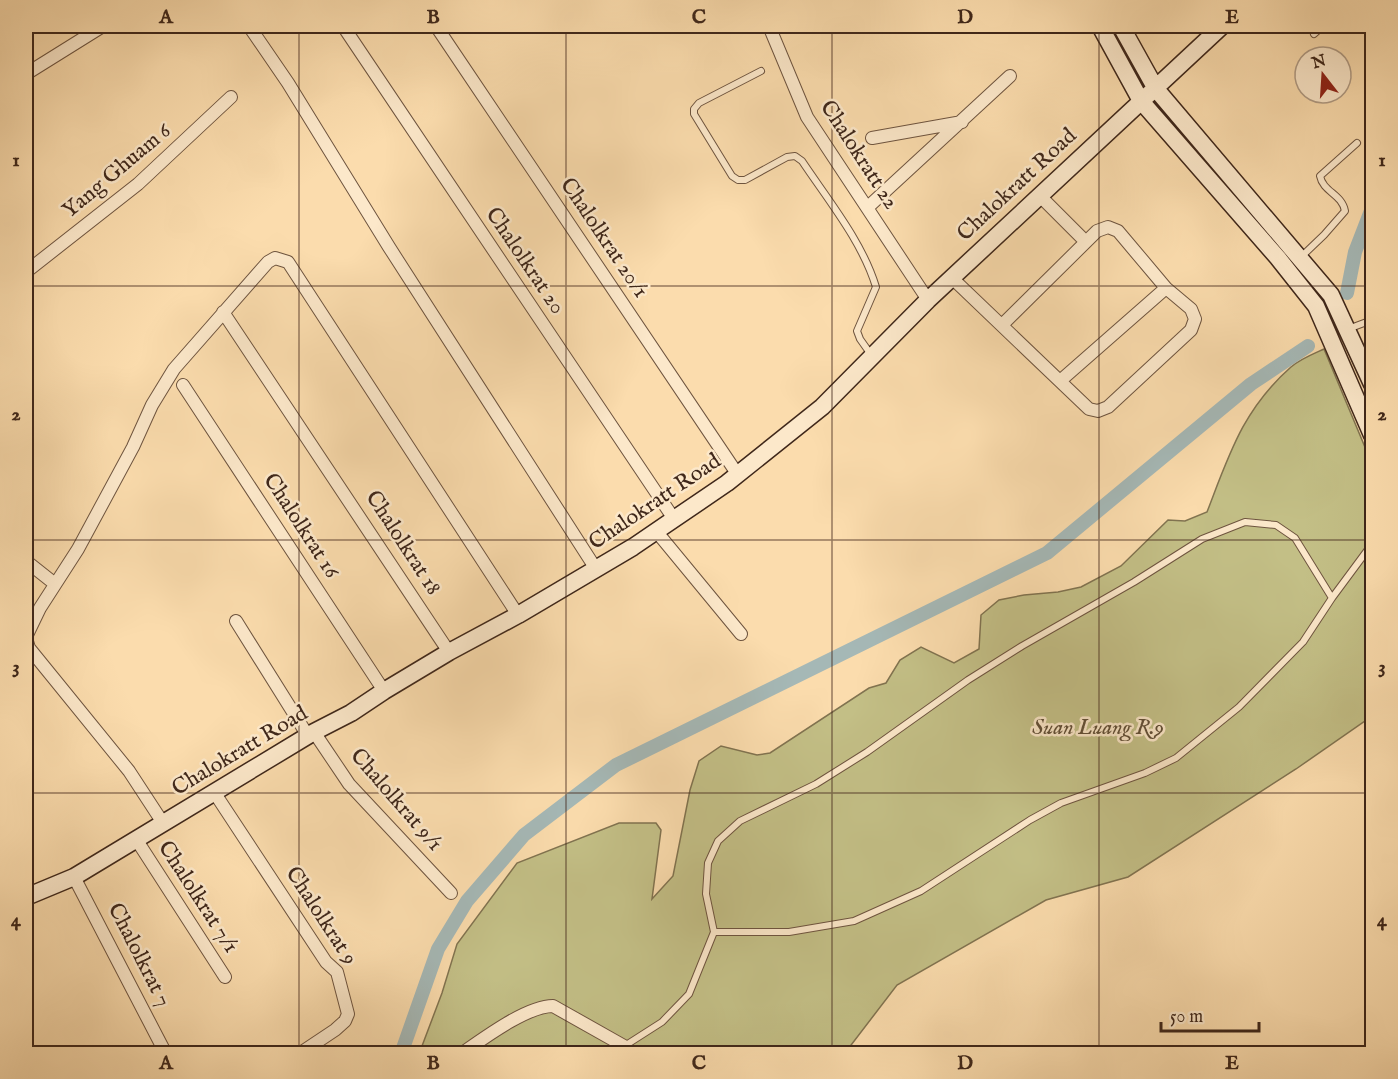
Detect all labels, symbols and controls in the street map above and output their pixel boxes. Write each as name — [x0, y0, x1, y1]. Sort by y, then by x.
text: A — [158, 5, 174, 30]
text: B — [426, 5, 440, 30]
text: C — [692, 5, 706, 30]
text: D — [957, 5, 973, 30]
text: E — [1225, 5, 1239, 30]
north arrow — [1293, 45, 1353, 105]
text: N — [1309, 51, 1329, 74]
street label: Chalokratt 22 — [813, 95, 905, 215]
street label: Yang Ghuam 6 — [57, 117, 178, 225]
street label: Chalokratt Road — [951, 122, 1083, 248]
text: 1 — [12, 148, 20, 173]
text: 1 — [1378, 148, 1386, 173]
street label: Chalolkrat 20/1 — [553, 172, 655, 304]
street label: Chalolkrat 20 — [479, 202, 571, 320]
text: 2 — [11, 402, 21, 427]
text: 2 — [1377, 402, 1387, 427]
street label: Chalokratt Road — [584, 447, 727, 557]
street label: Chalolkrat 16 — [257, 468, 346, 584]
street label: Chalolkrat 18 — [359, 485, 447, 601]
text: 3 — [12, 655, 20, 680]
text: 3 — [1378, 655, 1386, 680]
street label: Chalokratt Road — [167, 699, 313, 803]
park label: Suan Luang R.9 — [1032, 714, 1164, 742]
street label: Chalolkrat 9/1 — [344, 743, 448, 857]
street label: Chalolkrat 7/1 — [151, 836, 245, 958]
street label: Chalolkrat 9 — [279, 861, 363, 971]
street label: Chalolkrat 7 — [101, 898, 177, 1012]
text: 4 — [11, 908, 22, 933]
text: 4 — [1377, 908, 1388, 933]
scale bar — [1161, 995, 1258, 1033]
text: 50 m — [1170, 1006, 1203, 1029]
text: A — [158, 1051, 174, 1076]
text: B — [426, 1051, 440, 1076]
text: C — [692, 1051, 706, 1076]
text: D — [957, 1051, 973, 1076]
text: E — [1225, 1051, 1239, 1076]

